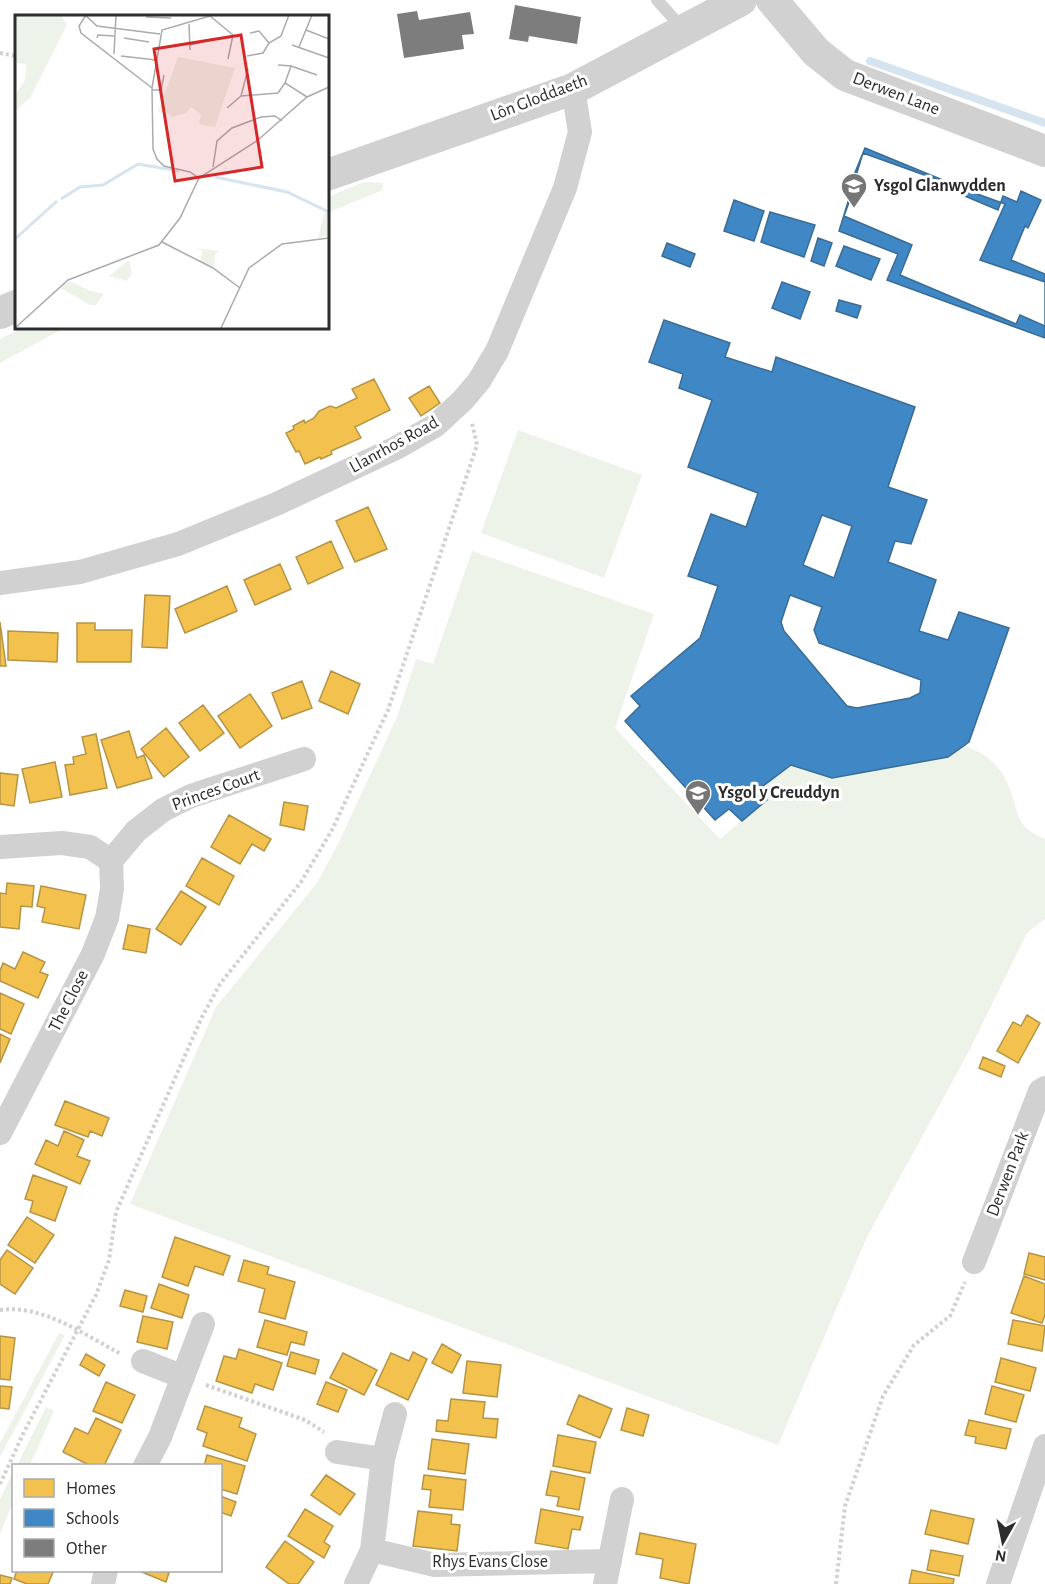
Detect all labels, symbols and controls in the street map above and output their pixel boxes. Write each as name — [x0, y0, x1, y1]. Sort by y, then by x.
inset map — [15, 15, 328, 328]
street label: Derwen Lane — [850, 69, 942, 119]
street label: Lôn Gloddaeth — [488, 71, 590, 125]
school or university icon: Ysgol Glanwydden — [839, 171, 869, 209]
place label: Ysgol Glanwydden — [874, 177, 1006, 195]
street label: Llanrhos Road — [347, 413, 441, 477]
street label: Princes Court — [170, 766, 262, 814]
school or university icon: Ysgol y Creuddyn — [683, 778, 713, 816]
place label: Ysgol y Creuddyn — [718, 784, 840, 802]
street label: The Close — [46, 967, 92, 1035]
street label: Derwen Park — [984, 1128, 1033, 1219]
legend — [12, 1464, 222, 1572]
text: Homes — [66, 1480, 116, 1498]
text: Schools — [66, 1510, 119, 1528]
north arrow — [973, 1512, 1033, 1572]
text: Other — [66, 1540, 107, 1558]
text: N — [994, 1547, 1008, 1565]
street label: Rhys Evans Close — [432, 1553, 548, 1571]

